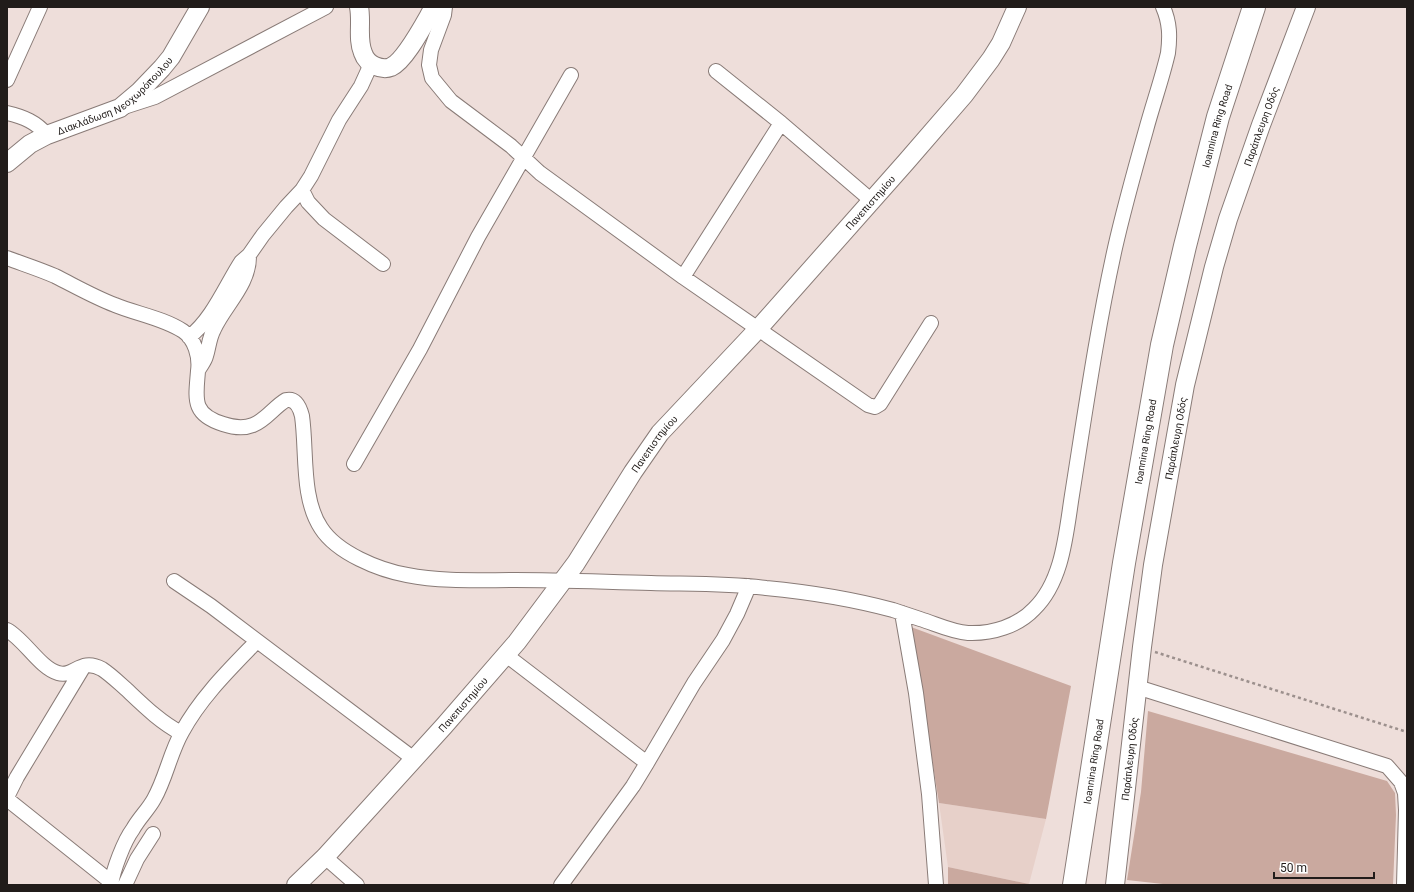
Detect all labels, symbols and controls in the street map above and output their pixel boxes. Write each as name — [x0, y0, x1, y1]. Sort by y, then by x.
street label: Διακλάδωση Νεοχωρόπουλου — [55, 55, 174, 136]
street label: Ioannina Ring Road — [1200, 83, 1234, 169]
street label: Παράπλευρη Οδός — [1241, 85, 1282, 168]
street label: Πανεπιστημίου — [843, 173, 897, 232]
street label: Παράπλευρη Οδός — [1163, 396, 1189, 481]
street label: Ioannina Ring Road — [1132, 398, 1158, 485]
street label: Πανεπιστημίου — [629, 413, 679, 474]
street label: Πανεπιστημίου — [436, 675, 490, 734]
street label: Παράπλευρη Οδός — [1119, 716, 1141, 801]
street label: Ioannina Ring Road — [1081, 718, 1105, 805]
scale bar — [1274, 854, 1374, 880]
text: 50 m — [1280, 861, 1307, 875]

